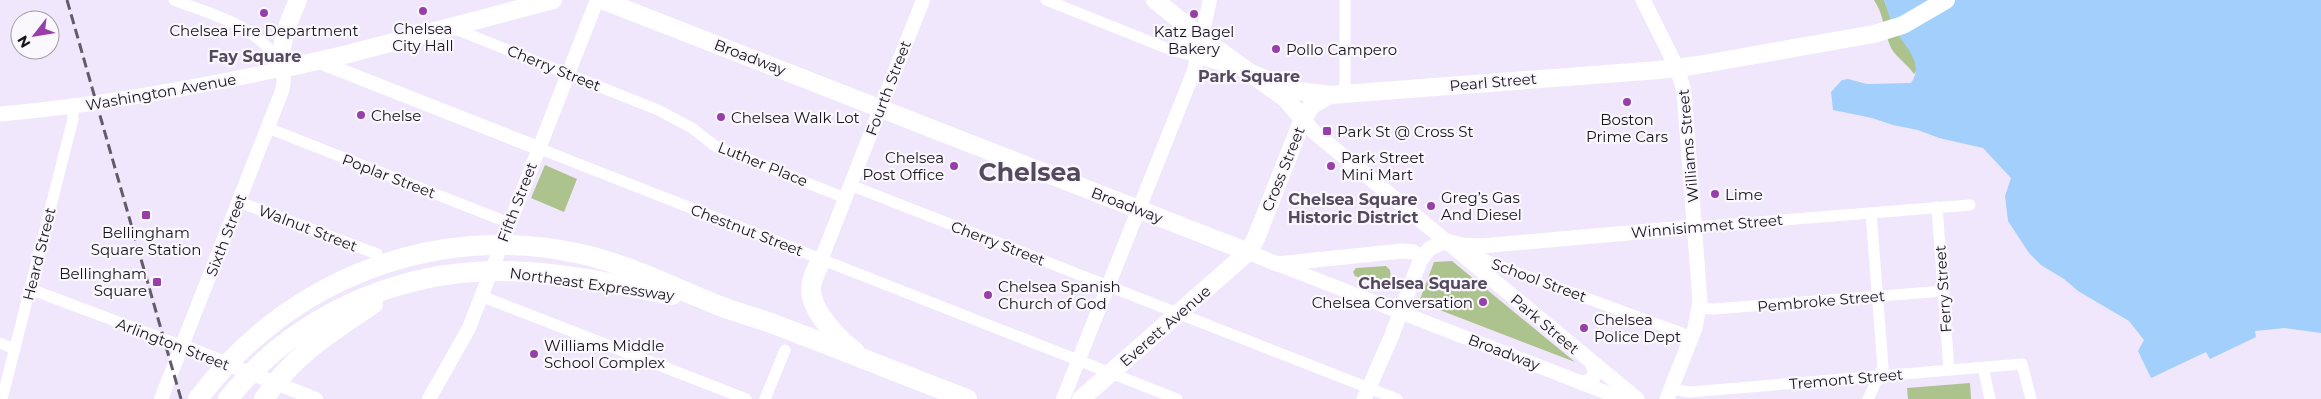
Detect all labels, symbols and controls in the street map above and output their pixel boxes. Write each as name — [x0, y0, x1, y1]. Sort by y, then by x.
marker: Chelsea City Hall — [417, 5, 429, 17]
marker: Chelsea Fire Department — [258, 7, 270, 19]
marker: Katz Bagel Bakery — [1188, 8, 1200, 20]
north arrow — [10, 10, 60, 60]
place label: Chelsea City Hall — [392, 19, 454, 55]
place label: Chelsea Fire Department — [169, 21, 359, 40]
place label: Katz Bagel Bakery — [1154, 22, 1234, 58]
text: N — [13, 32, 34, 51]
street label: Broadway — [712, 35, 789, 80]
street label: Fourth Street — [861, 38, 915, 138]
place label: Pollo Campero — [1286, 40, 1397, 59]
street label: Cherry Street — [505, 41, 603, 95]
marker: Pollo Campero — [1270, 43, 1282, 55]
district label: Fay Square — [209, 47, 301, 66]
district label: Park Square — [1198, 67, 1300, 86]
street label: Washington Avenue — [84, 69, 238, 115]
street label: Pearl Street — [1449, 69, 1537, 95]
street label: Williams Street — [1674, 88, 1702, 204]
marker: Boston Prime Cars — [1621, 96, 1633, 108]
place label: Chelse — [371, 106, 421, 125]
place label: Chelsea Walk Lot — [731, 108, 860, 127]
marker: Chelse — [355, 109, 367, 121]
place label: Boston Prime Cars — [1586, 110, 1668, 146]
marker: Chelsea Walk Lot — [715, 111, 727, 123]
place label: Park St @ Cross St — [1337, 122, 1474, 141]
street label: Cross Street — [1257, 124, 1309, 214]
marker: Park St @ Cross St — [1321, 125, 1333, 137]
street label: Luther Place — [715, 137, 811, 191]
place label: Chelsea Post Office — [863, 148, 944, 184]
place label: Park Street Mini Mart — [1341, 148, 1425, 184]
street label: Poplar Street — [340, 150, 438, 202]
district label: Chelsea — [979, 157, 1081, 187]
street label: Fifth Street — [493, 159, 541, 245]
marker: Chelsea Post Office — [948, 160, 960, 172]
marker: Park Street Mini Mart — [1325, 160, 1337, 172]
street label: Broadway — [1089, 183, 1166, 228]
place label: Lime — [1725, 185, 1763, 204]
place label: Greg’s Gas And Diesel — [1441, 188, 1522, 224]
marker: Lime — [1709, 188, 1721, 200]
district label: Chelsea Square Historic District — [1288, 190, 1418, 227]
street label: Sixth Street — [202, 191, 250, 279]
street label: Walnut Street — [256, 200, 360, 256]
street label: Chestnut Street — [688, 200, 806, 260]
marker: Greg’s Gas And Diesel — [1425, 200, 1437, 212]
street label: Heard Street — [18, 206, 60, 302]
marker: Bellingham Square Station — [140, 209, 152, 221]
street label: Winnisimmet Street — [1630, 210, 1784, 242]
street label: Cherry Street — [948, 216, 1048, 270]
place label: Bellingham Square Station — [91, 223, 201, 259]
street label: Ferry Street — [1930, 245, 1956, 333]
street label: School Street — [1489, 254, 1589, 306]
street label: Northeast Expressway — [508, 263, 676, 305]
place label: Bellingham Square — [59, 264, 147, 300]
district label: Chelsea Square — [1358, 274, 1488, 293]
marker: Bellingham Square — [151, 276, 163, 288]
place label: Chelsea Spanish Church of God — [998, 277, 1121, 313]
street label: Everett Avenue — [1116, 281, 1214, 371]
street label: Pembroke Street — [1756, 286, 1886, 316]
marker: Chelsea Spanish Church of God — [982, 289, 994, 301]
street label: Park Street — [1507, 290, 1583, 358]
place label: Chelsea Conversation — [1312, 293, 1473, 312]
marker: Chelsea Conversation — [1477, 296, 1489, 308]
place label: Chelsea Police Dept — [1594, 310, 1681, 346]
street label: Arlington Street — [114, 314, 232, 374]
marker: Chelsea Police Dept — [1578, 322, 1590, 334]
street label: Broadway — [1466, 330, 1543, 375]
place label: Williams Middle School Complex — [544, 336, 665, 372]
marker: Williams Middle School Complex — [528, 348, 540, 360]
street label: Tremont Street — [1788, 365, 1904, 393]

